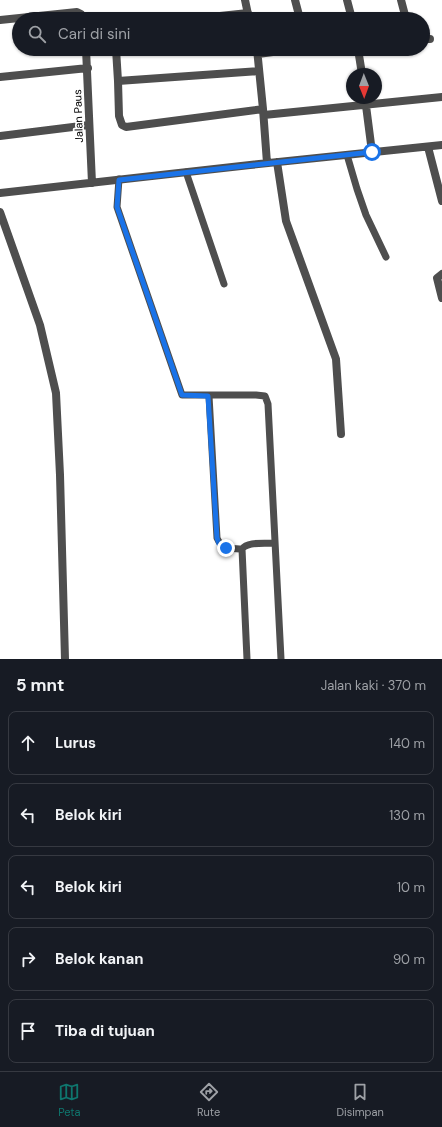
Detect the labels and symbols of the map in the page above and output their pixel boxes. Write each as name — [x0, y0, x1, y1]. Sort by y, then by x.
north arrow — [346, 68, 382, 104]
street label: Jalan Paus — [70, 89, 86, 143]
route start — [363, 143, 381, 161]
route end — [217, 539, 235, 557]

